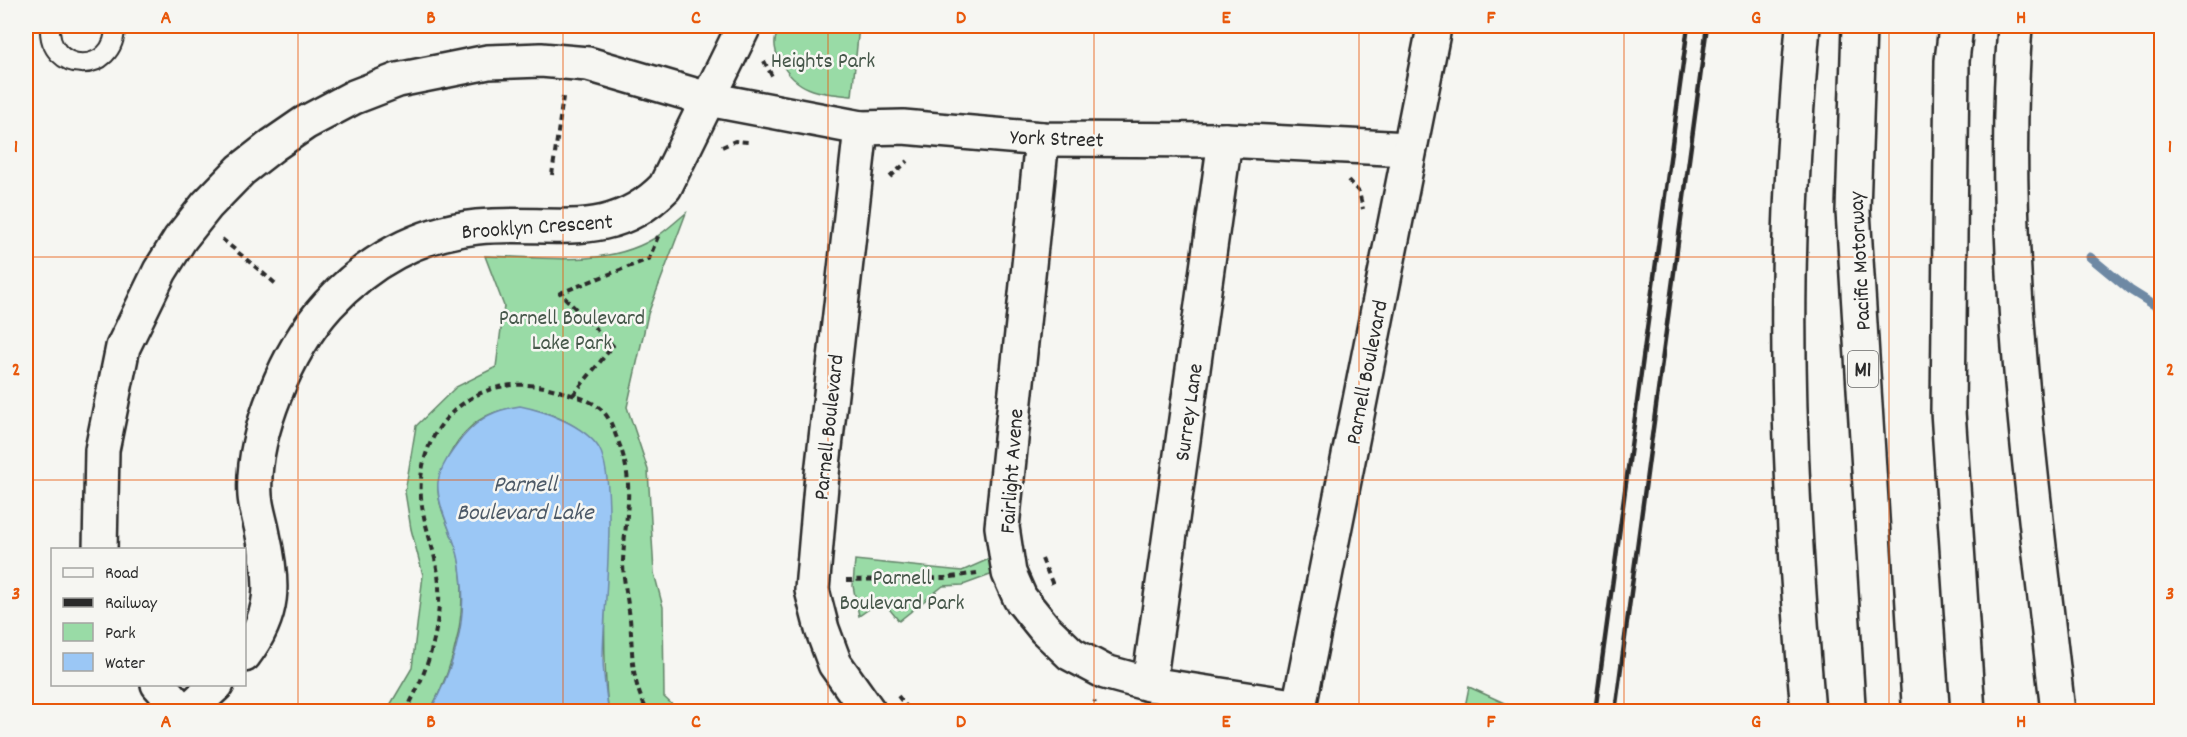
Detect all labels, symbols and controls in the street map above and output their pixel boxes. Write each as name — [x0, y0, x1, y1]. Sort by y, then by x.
text: A — [161, 5, 172, 33]
text: B — [426, 5, 436, 33]
text: C — [691, 5, 701, 33]
text: D — [956, 5, 967, 33]
text: E — [1221, 5, 1231, 33]
text: F — [1487, 5, 1497, 33]
text: G — [1751, 5, 1761, 33]
text: H — [2016, 5, 2026, 33]
park label: Heights Park — [771, 47, 875, 78]
street label: York Street — [1010, 123, 1104, 158]
text: 1 — [14, 134, 18, 162]
text: 1 — [2168, 134, 2172, 162]
street label: Pacific Motorway — [1842, 189, 1881, 331]
street label: Brooklyn Crescent — [461, 208, 614, 249]
street label: Parnell Boulevard — [1339, 298, 1398, 447]
park label: Parnell Boulevard Lake Park — [499, 304, 645, 360]
road number: M1 — [1848, 351, 1878, 387]
street label: Parnell Boulevard — [807, 353, 854, 502]
text: 2 — [12, 357, 20, 385]
text: 2 — [2166, 357, 2174, 385]
street label: Surrey Lane — [1168, 362, 1213, 463]
street label: Fairlight Avene — [994, 408, 1033, 535]
water label: Parnell Boulevard Lake — [456, 469, 595, 531]
legend — [51, 548, 246, 686]
text: Road — [105, 562, 139, 587]
park label: Parnell Boulevard Park — [839, 564, 965, 620]
text: 3 — [12, 581, 20, 609]
text: 3 — [2166, 581, 2174, 609]
text: Railway — [105, 592, 158, 617]
text: Park — [105, 622, 136, 647]
text: Water — [105, 652, 145, 677]
text: A — [161, 709, 172, 737]
text: B — [426, 709, 436, 737]
text: C — [691, 709, 701, 737]
text: D — [956, 709, 967, 737]
text: E — [1221, 709, 1231, 737]
text: F — [1487, 709, 1497, 737]
text: G — [1751, 709, 1761, 737]
text: H — [2016, 709, 2026, 737]

